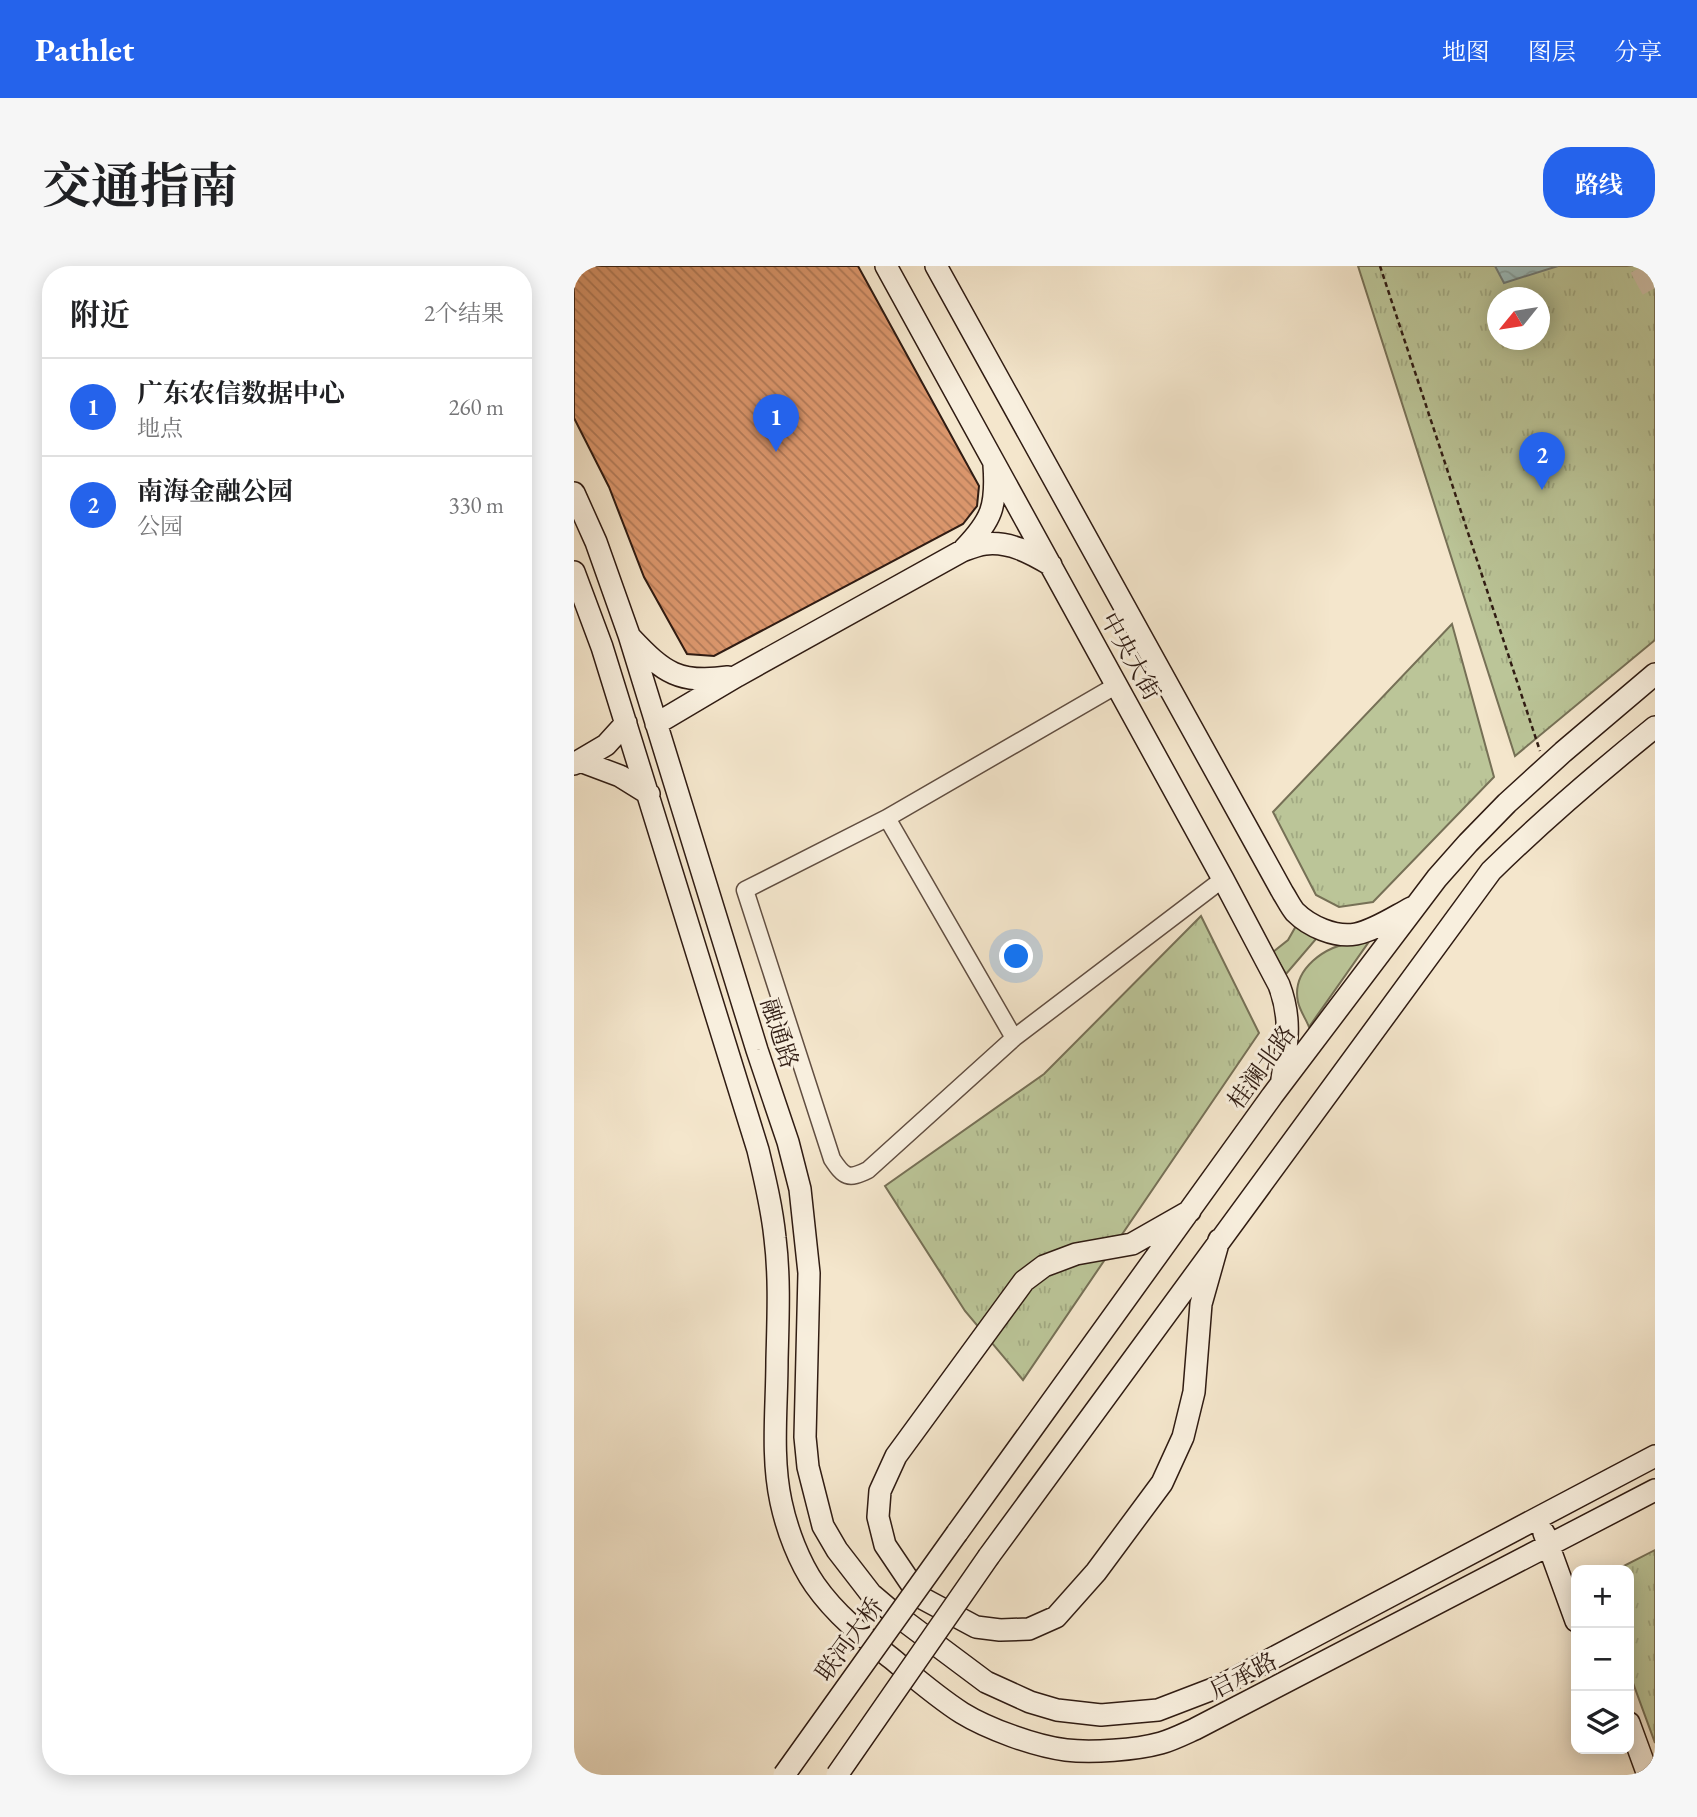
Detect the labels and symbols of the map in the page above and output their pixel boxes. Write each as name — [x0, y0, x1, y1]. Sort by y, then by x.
north arrow — [1487, 287, 1550, 350]
pin: 1 — [753, 394, 799, 452]
pin: 2 — [1519, 432, 1565, 490]
street label: 中央大街 — [1094, 607, 1168, 705]
your location — [999, 939, 1033, 973]
street label: 融通路 — [754, 994, 806, 1072]
street label: 桂澜北路 — [1220, 1019, 1302, 1115]
street label: 联河大桥 — [808, 1591, 890, 1687]
street label: 启承路 — [1204, 1645, 1282, 1705]

